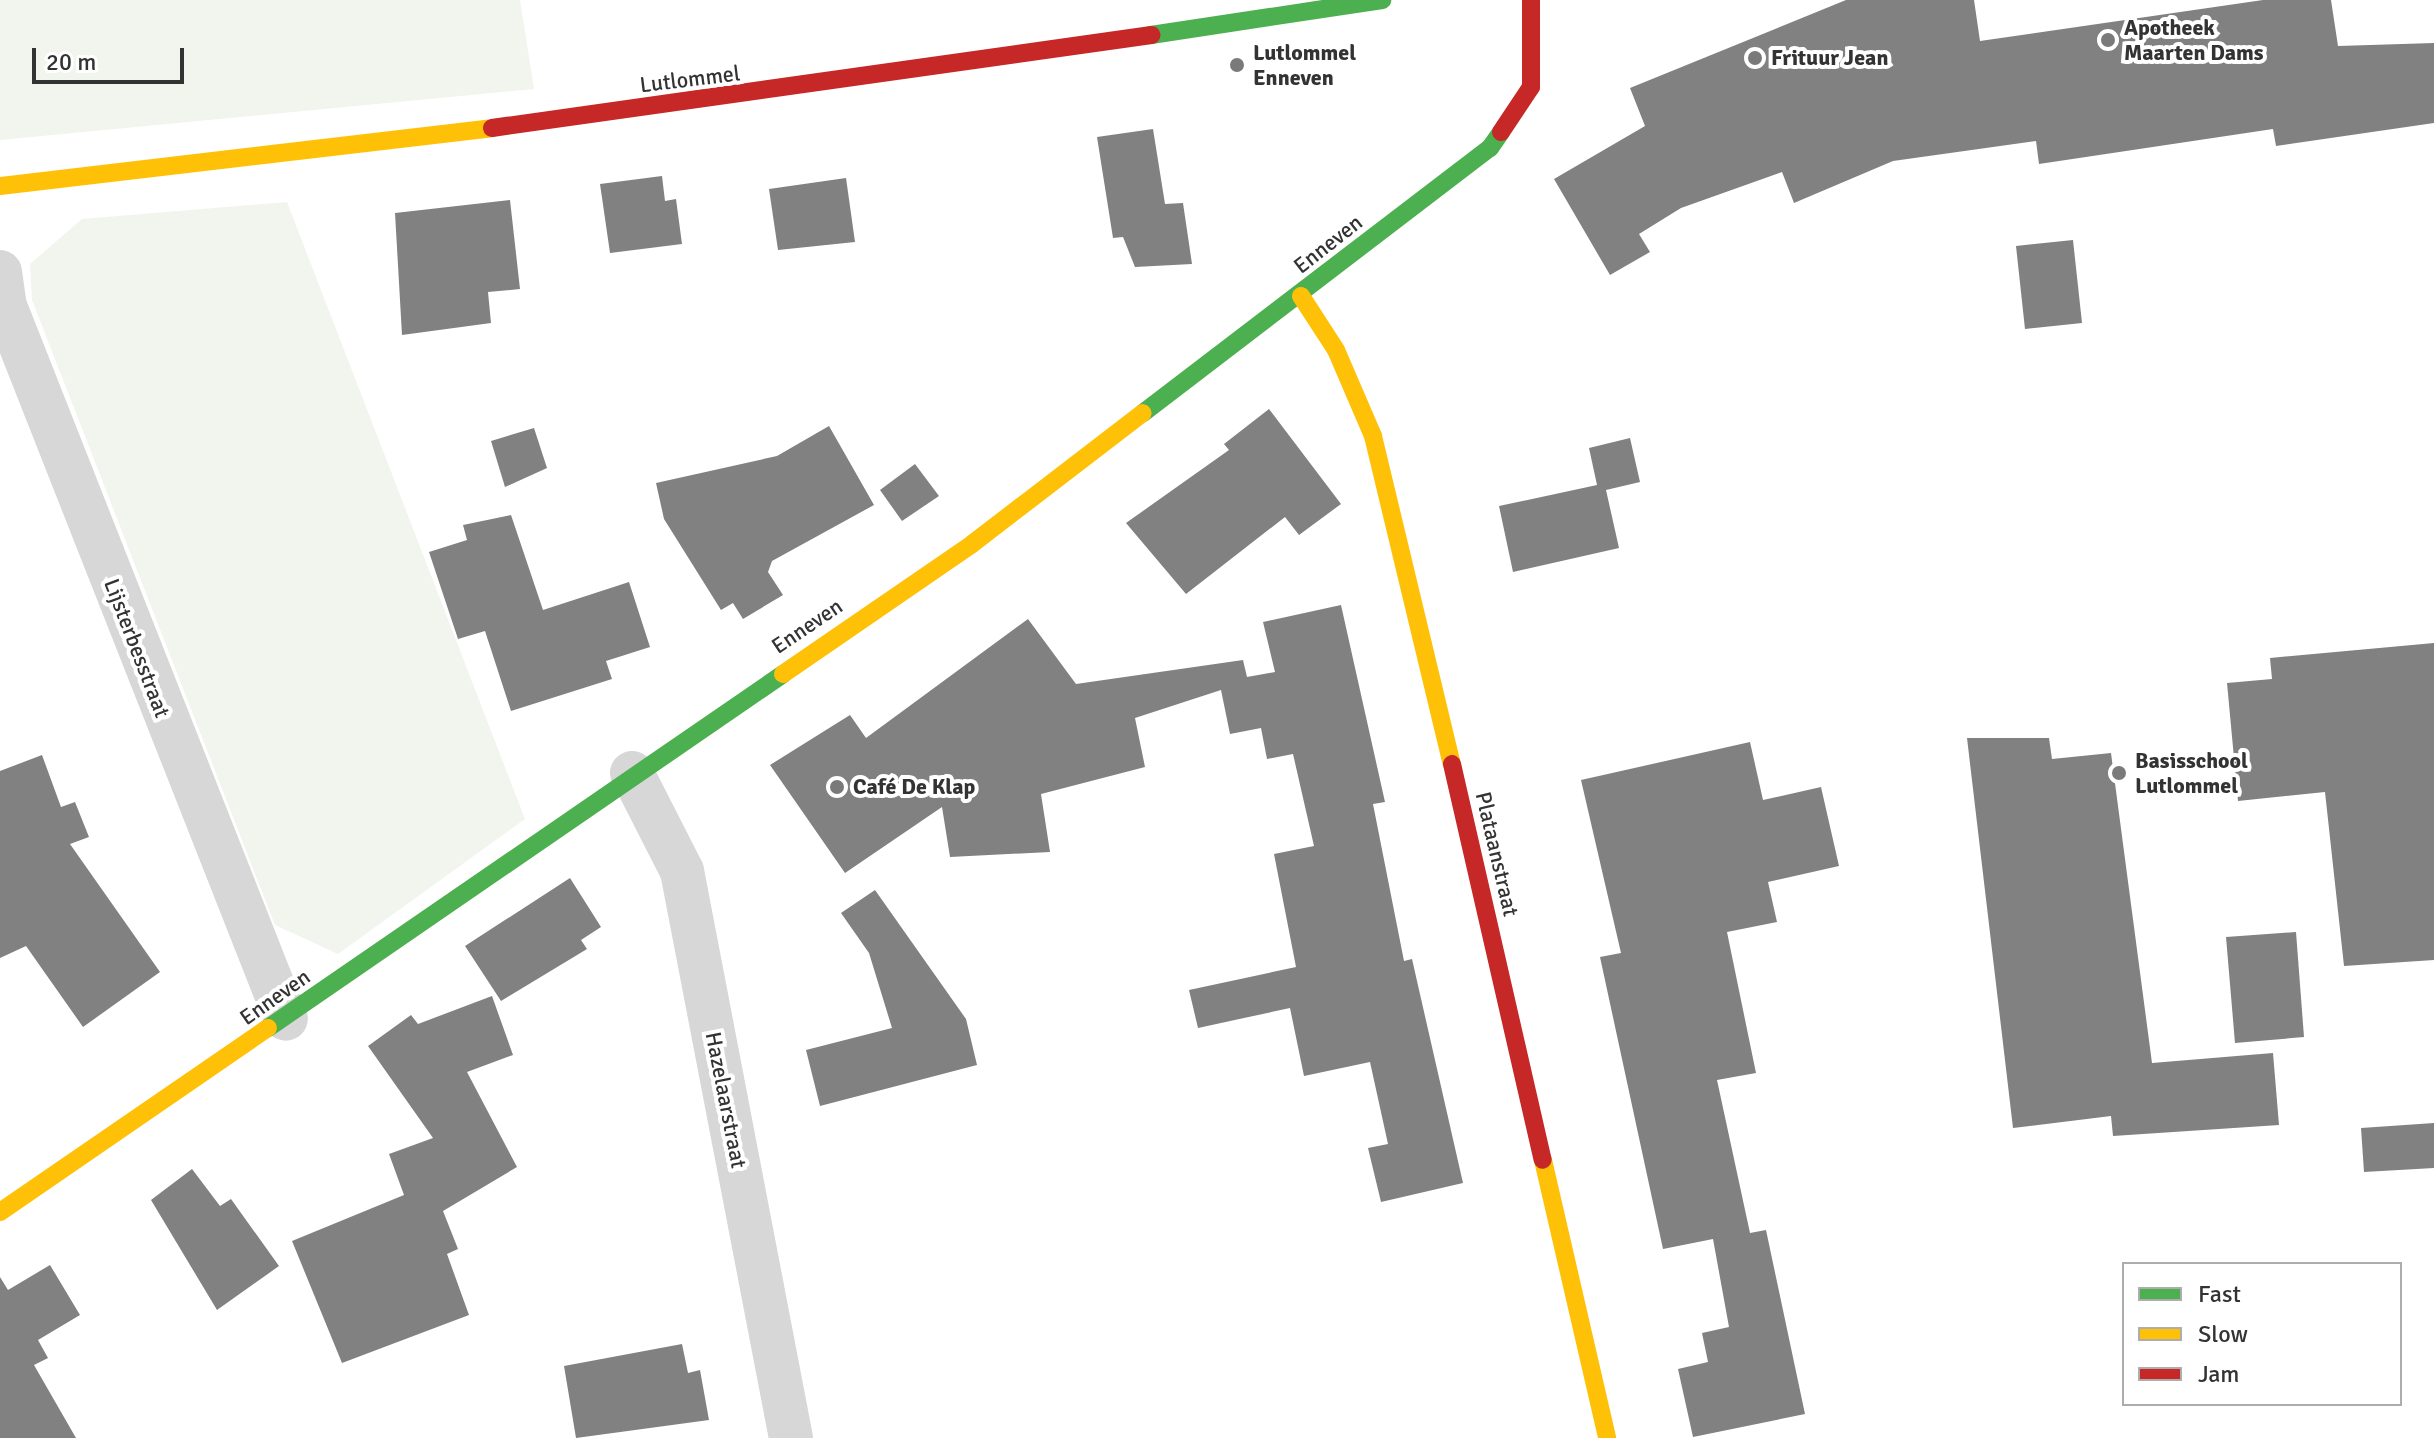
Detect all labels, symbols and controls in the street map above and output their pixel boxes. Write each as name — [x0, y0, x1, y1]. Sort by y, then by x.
place label: Apotheek Maarten Dams — [2124, 14, 2264, 66]
marker: Apotheek Maarten Dams — [2099, 31, 2117, 49]
scale bar — [36, 32, 188, 82]
place label: Lutlommel Enneven — [1253, 39, 1356, 90]
place label: Frituur Jean — [1771, 45, 1888, 71]
text: 20 m — [46, 47, 96, 77]
marker: Frituur Jean — [1746, 49, 1764, 67]
marker: Lutlommel Enneven — [1228, 56, 1246, 74]
street label: Lutlommel — [638, 60, 742, 98]
street label: Enneven — [1288, 209, 1368, 279]
street label: Lijsterbesstraat — [98, 575, 176, 721]
street label: Enneven — [766, 593, 848, 659]
place label: Basisschool Lutlommel — [2135, 747, 2248, 798]
marker: Basisschool Lutlommel — [2110, 764, 2128, 782]
place label: Café De Klap — [853, 774, 975, 800]
marker: Café De Klap — [828, 778, 846, 796]
street label: Plataanstraat — [1470, 789, 1524, 919]
street label: Enneven — [235, 963, 315, 1031]
street label: Hazelaarstraat — [700, 1030, 752, 1170]
legend — [2122, 1262, 2402, 1406]
text: Fast — [2198, 1279, 2241, 1309]
text: Slow — [2198, 1319, 2248, 1349]
text: Jam — [2198, 1359, 2239, 1389]

